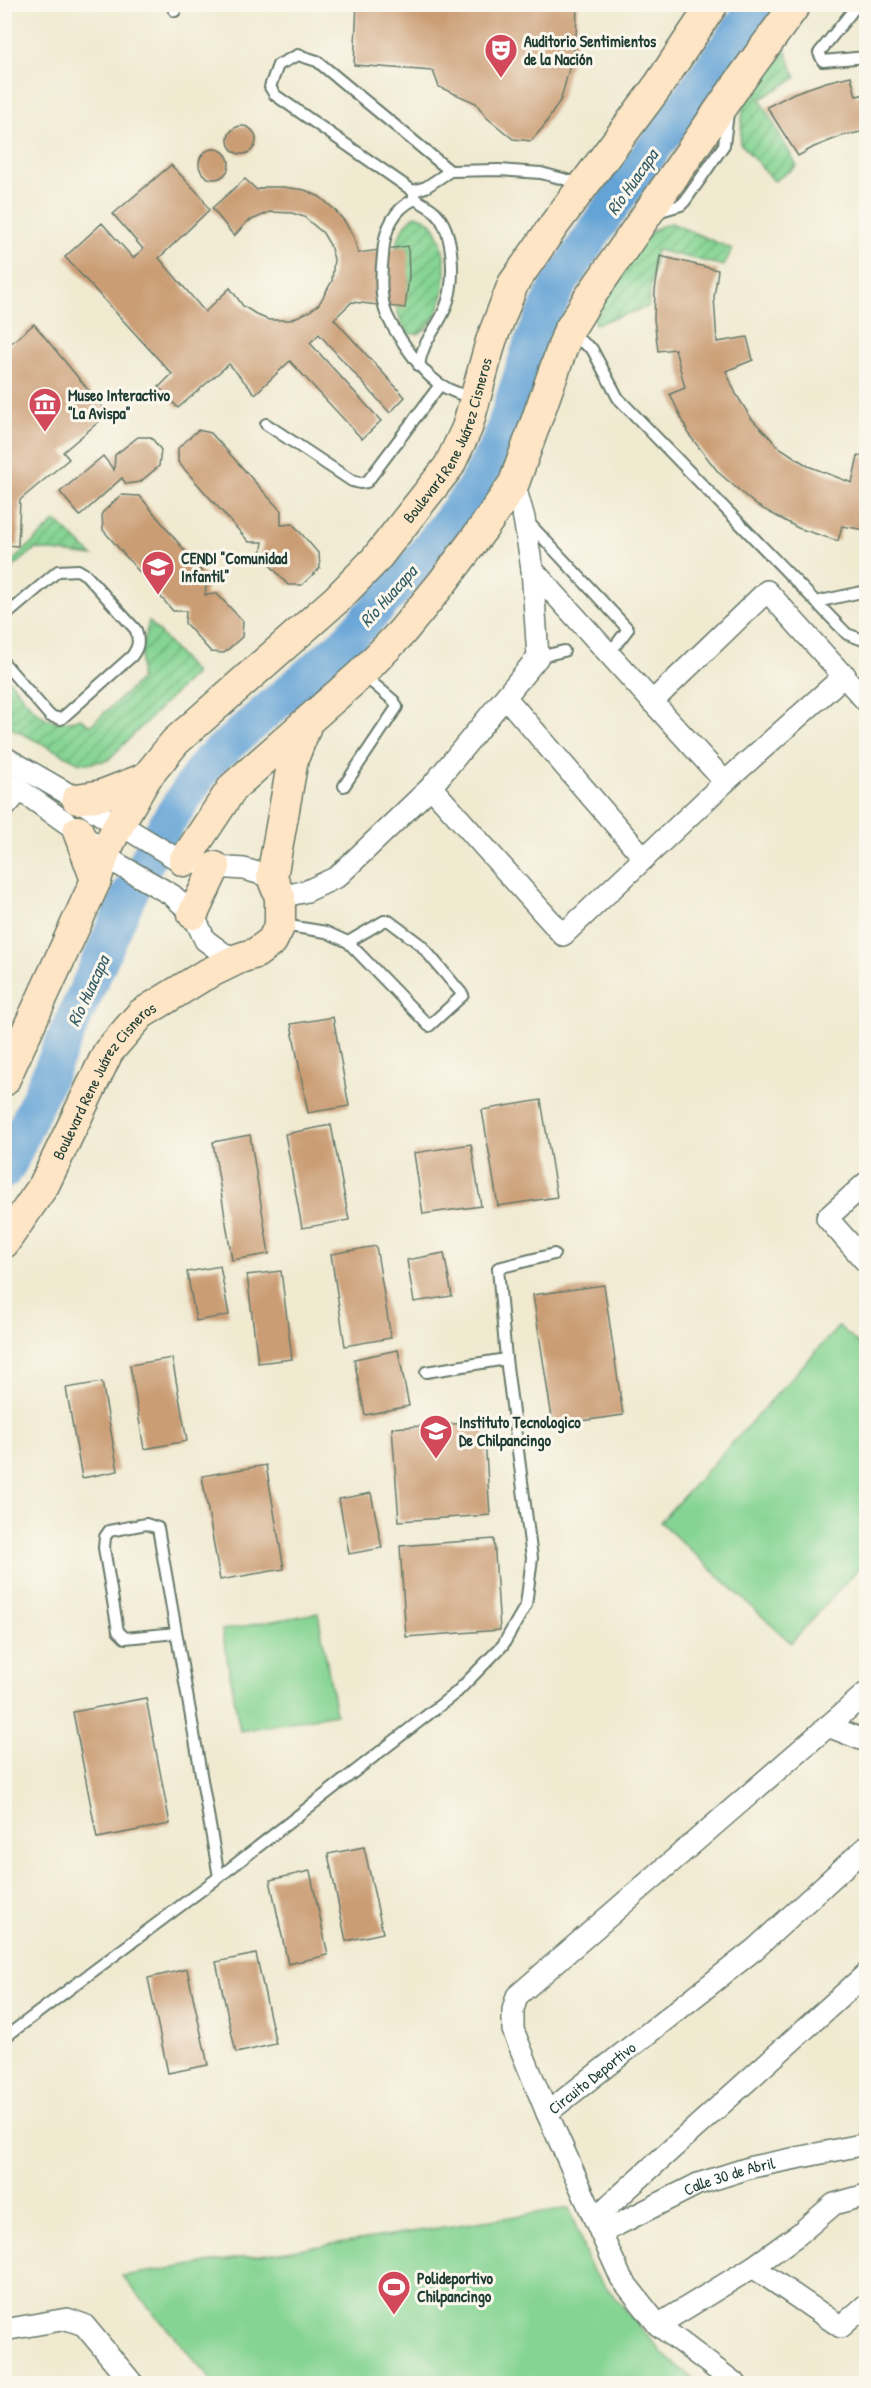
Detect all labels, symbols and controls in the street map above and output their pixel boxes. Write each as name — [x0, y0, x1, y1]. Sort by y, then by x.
place label: Auditorio Sentimientos de la Nación — [524, 30, 657, 70]
theatre icon: Auditorio Sentimientos de la Nación — [483, 32, 519, 79]
water label: Río Huacapa — [600, 142, 665, 220]
street label: Boulevard Rene Juárez Cisneros — [397, 355, 497, 527]
place label: Museo Interactivo "La Avispa" — [68, 384, 171, 425]
museum icon: Museo Interactivo "La Avispa" — [27, 386, 63, 433]
place label: CENDI "Comunidad Infantil" — [181, 547, 288, 587]
school or university icon: CENDI "Comunidad Infantil" — [140, 549, 176, 596]
water label: Río Huacapa — [354, 558, 424, 632]
water label: Río Huacapa — [61, 950, 116, 1030]
street label: Boulevard Rene Juárez Cisneros — [47, 996, 160, 1163]
place label: Instituto Tecnologico De Chilpancingo — [459, 1411, 581, 1452]
school or university icon: Instituto Tecnologico De Chilpancingo — [418, 1413, 454, 1460]
street label: Circuito Deportivo — [543, 2036, 641, 2119]
street label: Calle 30 de Abril — [680, 2151, 778, 2201]
place label: Polideportivo Chilpancingo — [417, 2267, 494, 2308]
sports icon: Polideportivo Chilpancingo — [376, 2269, 412, 2316]

